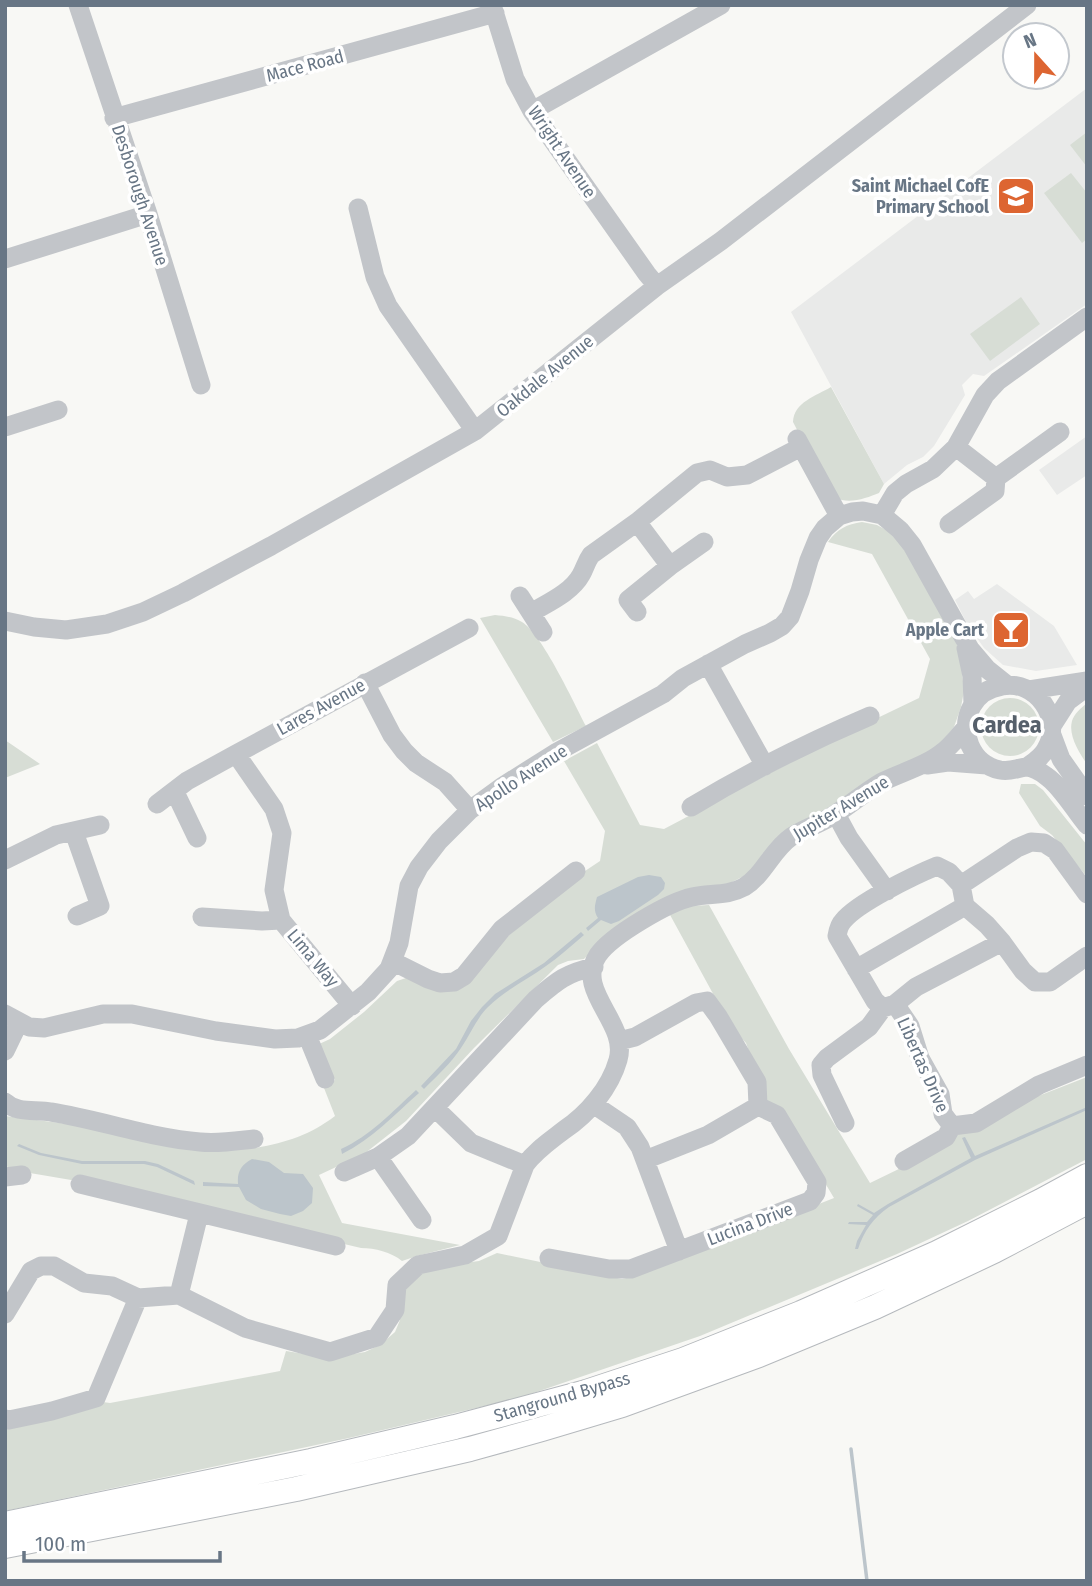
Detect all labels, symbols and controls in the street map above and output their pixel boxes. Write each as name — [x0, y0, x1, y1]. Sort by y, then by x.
north arrow — [1001, 21, 1071, 91]
text: N — [1021, 28, 1040, 53]
street label: Mace Road — [264, 45, 346, 87]
street label: Wright Avenue — [523, 102, 601, 202]
street label: Desborough Avenue — [107, 122, 173, 268]
place label: Saint Michael CofE Primary School — [852, 175, 989, 218]
school or university icon: Saint Michael CofE Primary School — [995, 175, 1037, 217]
street label: Oakdale Avenue — [492, 330, 598, 422]
bar icon: Apple Cart — [990, 609, 1032, 651]
place label: Apple Cart — [905, 619, 985, 641]
street label: Lares Avenue — [273, 674, 369, 740]
district label: Cardea — [972, 711, 1042, 739]
street label: Apollo Avenue — [471, 740, 571, 816]
street label: Jupiter Avenue — [789, 771, 893, 845]
street label: Lima Way — [282, 925, 344, 991]
street label: Libertas Drive — [892, 1014, 954, 1116]
street label: Lucina Drive — [704, 1198, 796, 1250]
street label: Stanground Bypass — [491, 1367, 633, 1427]
scale bar — [24, 1520, 220, 1564]
text: 100 m — [35, 1531, 86, 1557]

